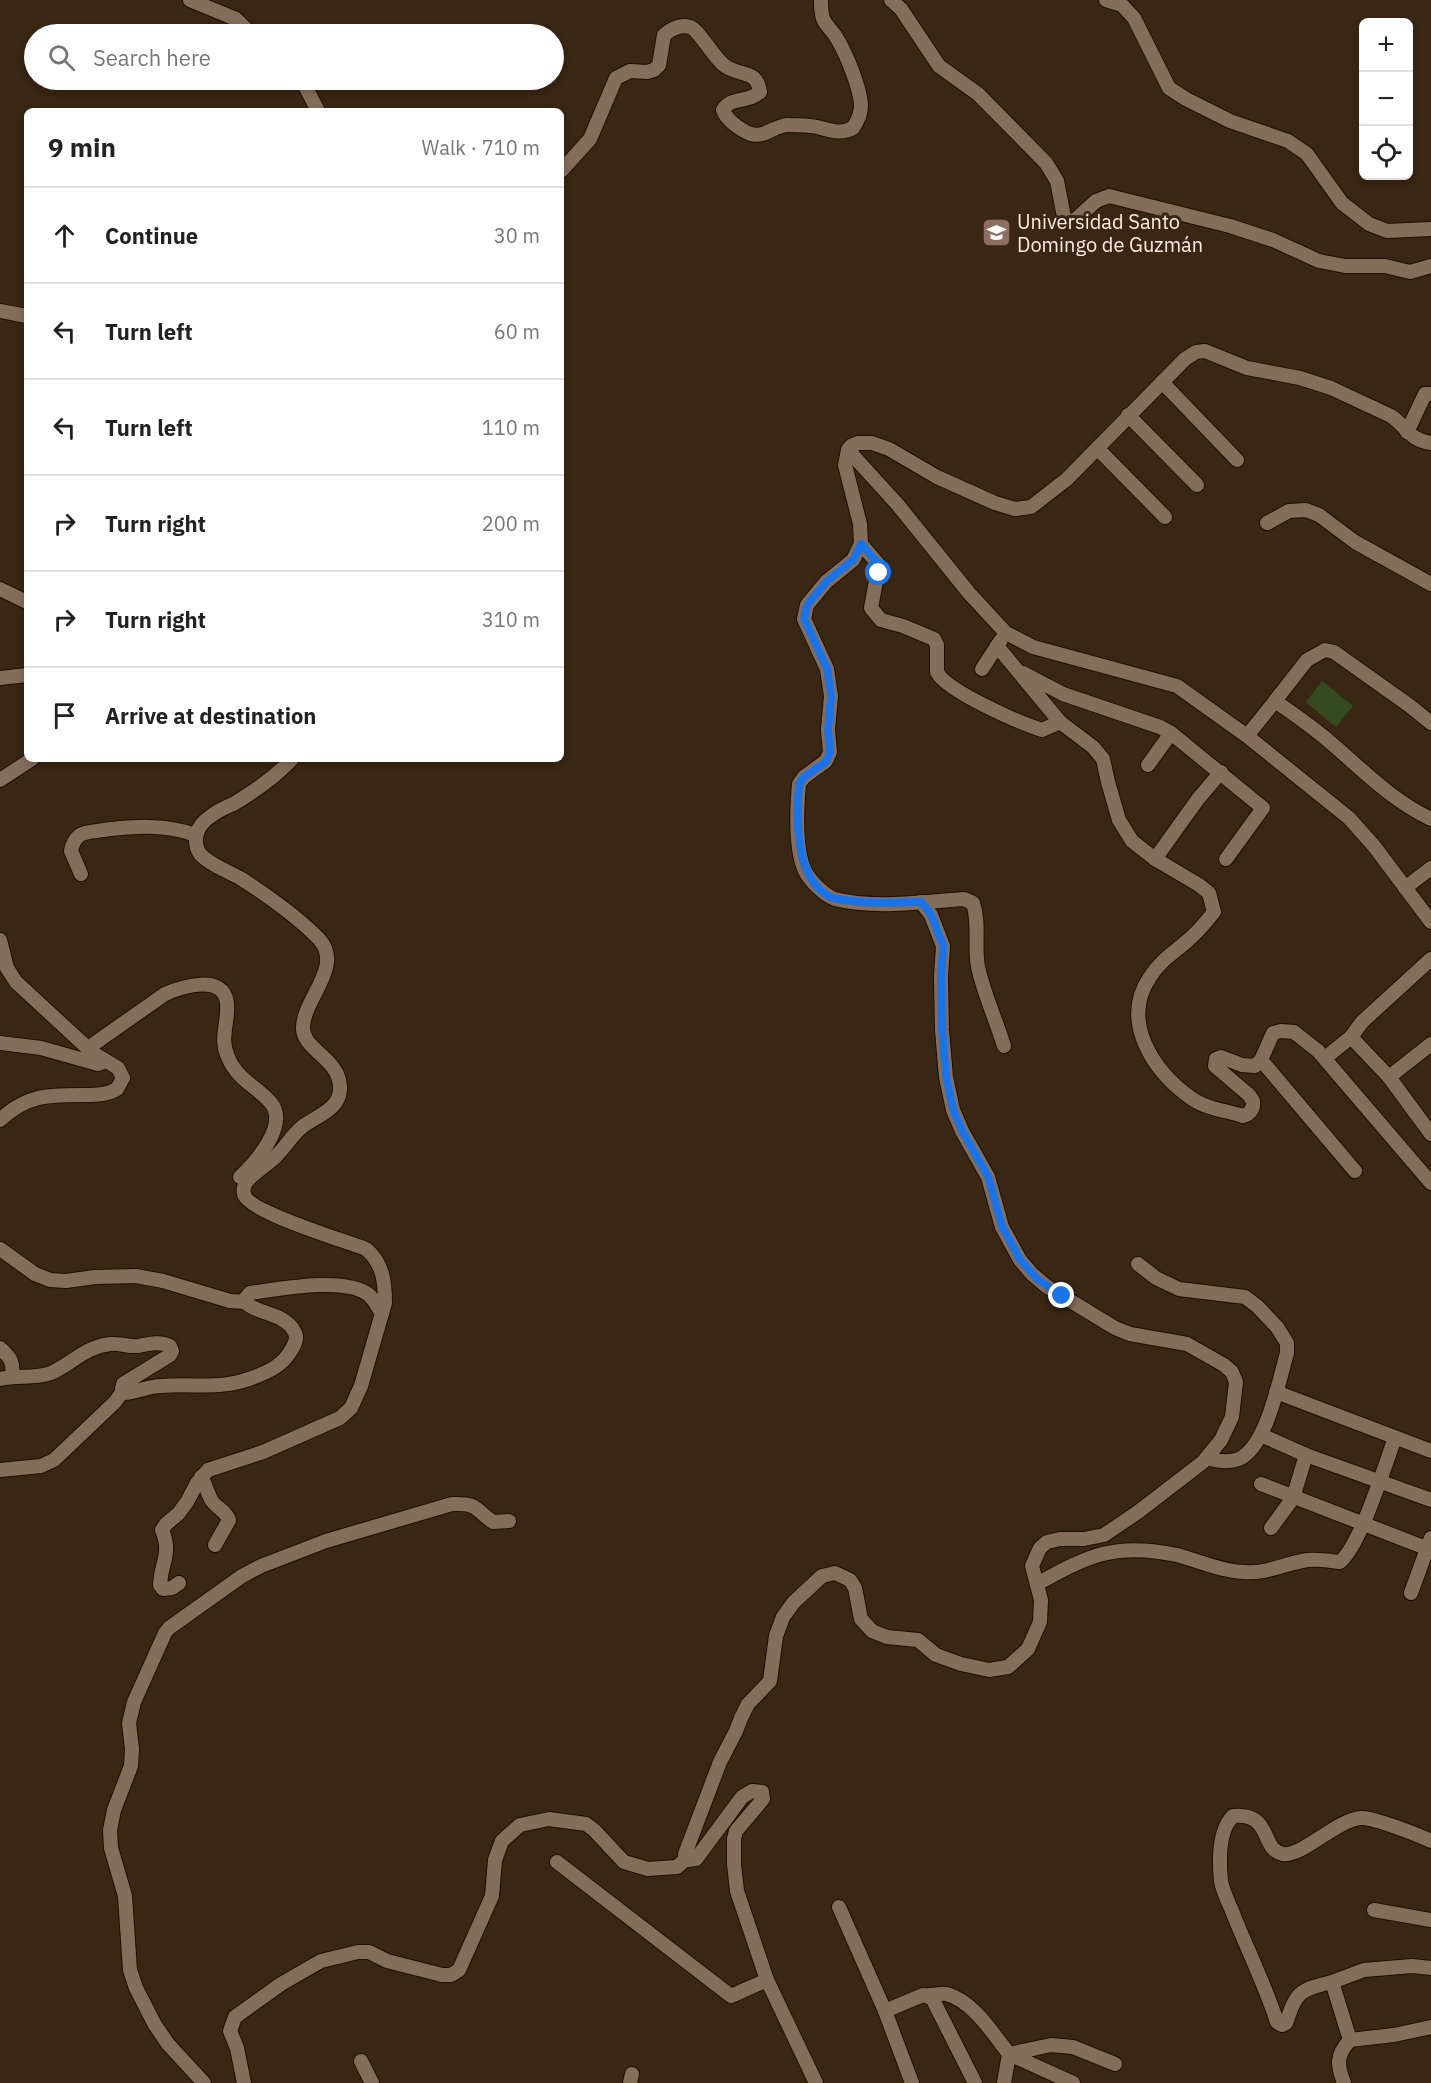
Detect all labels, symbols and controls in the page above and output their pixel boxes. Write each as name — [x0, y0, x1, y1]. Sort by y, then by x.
map controls — [1359, 18, 1413, 180]
button: + — [1359, 18, 1413, 72]
search box — [24, 24, 564, 90]
icon: search — [45, 41, 78, 74]
text: Search here — [93, 43, 211, 72]
button: − — [1359, 72, 1413, 126]
button: locate — [1359, 126, 1413, 180]
text: 9 min — [48, 130, 116, 164]
text: Walk · 710 m — [422, 134, 540, 161]
place label: Universidad Santo Domingo de Guzmán — [1017, 208, 1203, 258]
school or university icon: Universidad Santo Domingo de Guzmán — [980, 217, 1012, 249]
icon: ahead — [48, 219, 81, 252]
text: Continue — [105, 221, 198, 250]
text: 30 m — [494, 222, 540, 249]
icon: left — [48, 315, 81, 348]
text: Turn left — [105, 317, 193, 346]
text: 60 m — [494, 318, 540, 345]
icon: left — [48, 411, 81, 444]
text: Turn left — [105, 413, 193, 442]
text: 110 m — [482, 414, 540, 441]
icon: right — [48, 507, 81, 540]
text: Turn right — [105, 509, 206, 538]
text: 200 m — [482, 510, 540, 537]
route start — [865, 559, 891, 585]
icon: right — [48, 603, 81, 636]
text: Turn right — [105, 605, 206, 634]
text: 310 m — [482, 606, 540, 633]
icon: arrive — [48, 699, 81, 732]
text: Arrive at destination — [105, 701, 316, 730]
route end — [1048, 1282, 1074, 1308]

